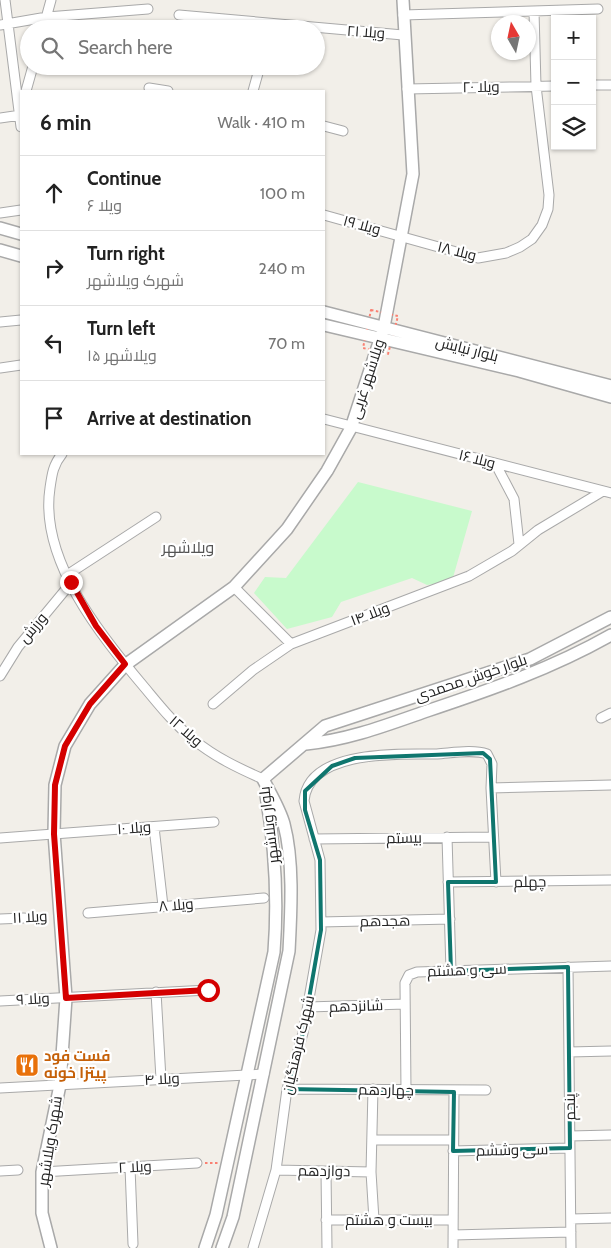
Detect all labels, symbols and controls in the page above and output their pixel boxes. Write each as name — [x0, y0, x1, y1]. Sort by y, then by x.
north arrow — [491, 15, 536, 60]
map controls — [551, 15, 596, 150]
button: + — [551, 15, 596, 60]
search box — [20, 20, 325, 75]
street label: ویلا ۲۱ — [346, 22, 386, 42]
icon: search — [38, 34, 66, 62]
text: Search here — [78, 36, 172, 59]
button: − — [551, 60, 596, 105]
street label: ویلا ۲۰ — [462, 78, 500, 96]
button: layers — [551, 105, 596, 150]
text: 6 min — [40, 110, 91, 135]
text: Walk · 410 m — [218, 113, 305, 132]
text: Continue — [87, 167, 161, 190]
icon: ahead — [40, 179, 68, 207]
text: 100 m — [260, 184, 305, 203]
text: ۶ ویلا — [87, 196, 122, 215]
street label: ۱۹ ویلا — [341, 211, 383, 239]
street label: ویلا ۱۸ — [436, 237, 478, 265]
text: Turn right — [87, 242, 165, 265]
icon: right — [40, 254, 68, 282]
text: 240 m — [259, 259, 305, 278]
text: شهرک ویلاشهر — [87, 271, 184, 290]
text: Turn left — [87, 317, 155, 340]
icon: left — [40, 329, 68, 357]
street label: بلوار نیایش — [433, 333, 500, 366]
text: 70 m — [268, 334, 305, 353]
street label: ویلاشهر غربی — [346, 337, 389, 422]
text: ویلاشهر ۱۵ — [87, 346, 157, 365]
icon: arrive — [40, 404, 68, 432]
text: Arrive at destination — [87, 407, 251, 430]
street label: ۱۶ ویلا — [457, 446, 497, 472]
district label: ویلاشهر — [161, 538, 214, 558]
route end — [60, 571, 83, 594]
street label: ۱۴ ویلا — [348, 598, 392, 630]
street label: ورزش — [15, 609, 52, 648]
street label: بلوار خوش محمدی — [413, 650, 530, 707]
street label: ویلا ۱۲ — [166, 712, 206, 750]
street label: بلوار ویلاشهر — [255, 785, 284, 866]
street label: ۱۰ ویلا — [116, 818, 152, 838]
street label: بیستم — [386, 829, 422, 848]
street label: چهلم — [513, 873, 547, 892]
street label: ویلا ۸ — [158, 895, 194, 915]
street label: ۱۱ ویلا — [12, 907, 48, 927]
street label: هجدهم — [359, 912, 411, 931]
street label: سی و هشتم — [427, 960, 507, 981]
route start — [197, 979, 220, 1002]
street label: ۹ ویلا — [16, 989, 50, 1009]
street label: شهرک فرهنگیان — [278, 994, 319, 1097]
street label: شانزدهم — [328, 996, 384, 1017]
place label: فست فود پیتزا خونه — [44, 1047, 110, 1084]
restaurant icon: فست فود پیتزا خونه — [14, 1052, 40, 1078]
street label: ۴ ویلا — [144, 1069, 180, 1089]
street label: چهاردهم — [358, 1081, 414, 1100]
street label: پنجم — [561, 1093, 580, 1121]
street label: شهرک ویلاشهر — [34, 1095, 67, 1188]
street label: سی وششم — [476, 1140, 548, 1161]
street label: ۲ ویلا — [118, 1157, 152, 1177]
street label: دوازدهم — [298, 1162, 350, 1181]
street label: بیست و هشتم — [345, 1211, 433, 1230]

